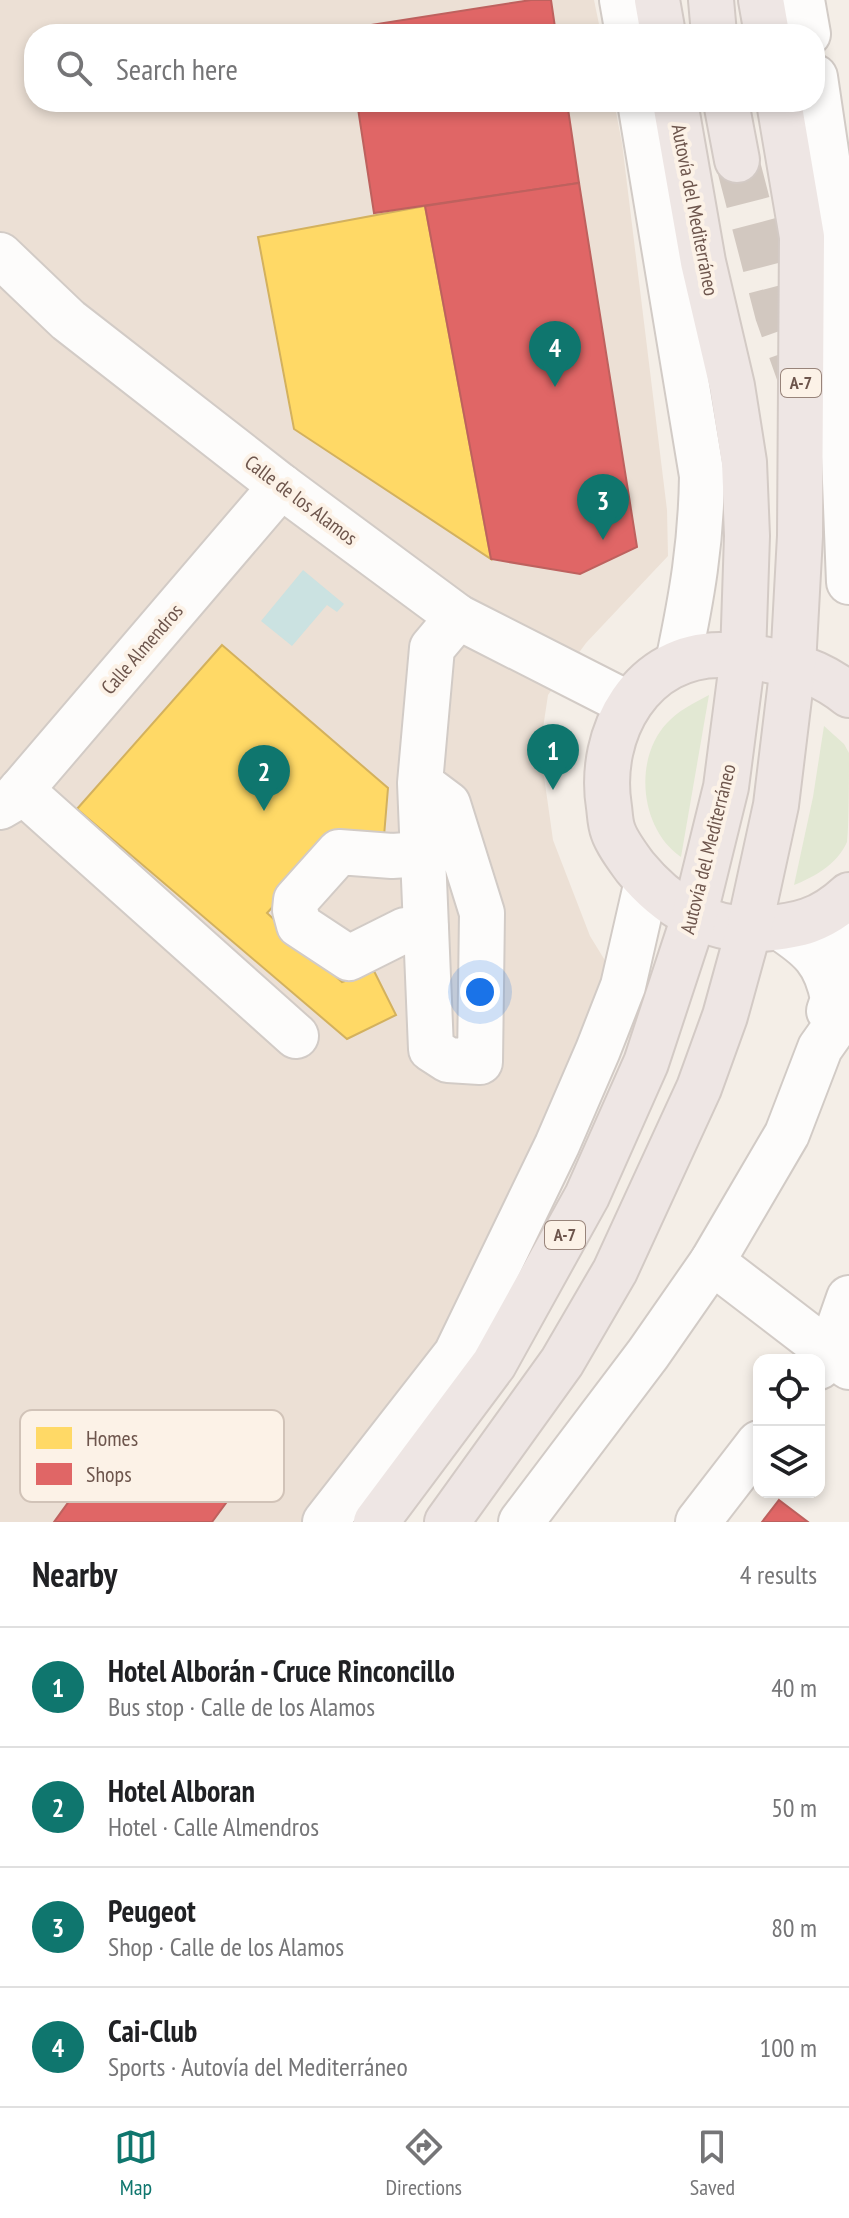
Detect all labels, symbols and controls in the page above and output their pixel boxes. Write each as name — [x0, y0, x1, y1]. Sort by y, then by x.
search box — [24, 24, 825, 112]
icon: search — [52, 46, 96, 90]
text: Search here — [116, 49, 238, 88]
street label: Autovía del Mediterráneo — [666, 122, 724, 298]
pin: 4 — [529, 321, 581, 387]
road number: A-7 — [781, 369, 821, 397]
street label: Calle de los Alamos — [240, 449, 363, 551]
pin: 3 — [577, 474, 629, 540]
street label: Calle Almendros — [95, 598, 189, 700]
pin: 1 — [527, 724, 579, 790]
pin: 2 — [238, 745, 290, 811]
street label: Autovía del Mediterráneo — [674, 761, 742, 937]
your location — [460, 972, 500, 1012]
road number: A-7 — [545, 1221, 585, 1249]
map controls — [753, 1354, 825, 1498]
button: locate — [753, 1354, 825, 1426]
legend — [20, 1410, 284, 1502]
text: Homes — [86, 1424, 138, 1452]
button: layers — [753, 1426, 825, 1498]
text: Shops — [86, 1460, 132, 1488]
text: Nearby — [32, 1552, 117, 1596]
text: 4 results — [740, 1558, 817, 1591]
text: Hotel Alborán - Cruce Rinconcillo — [108, 1651, 455, 1690]
text: 1 — [52, 1671, 64, 1704]
text: 40 m — [771, 1671, 817, 1704]
text: Bus stop · Calle de los Alamos — [108, 1690, 375, 1723]
text: Hotel Alboran — [108, 1771, 255, 1810]
text: 2 — [52, 1791, 64, 1824]
text: 50 m — [771, 1791, 817, 1824]
text: Hotel · Calle Almendros — [108, 1810, 319, 1843]
text: Peugeot — [108, 1891, 196, 1930]
text: 3 — [52, 1911, 64, 1944]
text: 80 m — [771, 1911, 817, 1944]
text: Shop · Calle de los Alamos — [108, 1930, 344, 1963]
text: Cai-Club — [108, 2011, 197, 2050]
text: 4 — [52, 2031, 64, 2064]
text: 100 m — [759, 2031, 817, 2064]
text: Sports · Autovía del Mediterráneo — [108, 2050, 408, 2083]
tab: Map — [114, 2125, 158, 2201]
tab: Directions — [386, 2125, 462, 2201]
tab: Saved — [690, 2125, 735, 2201]

